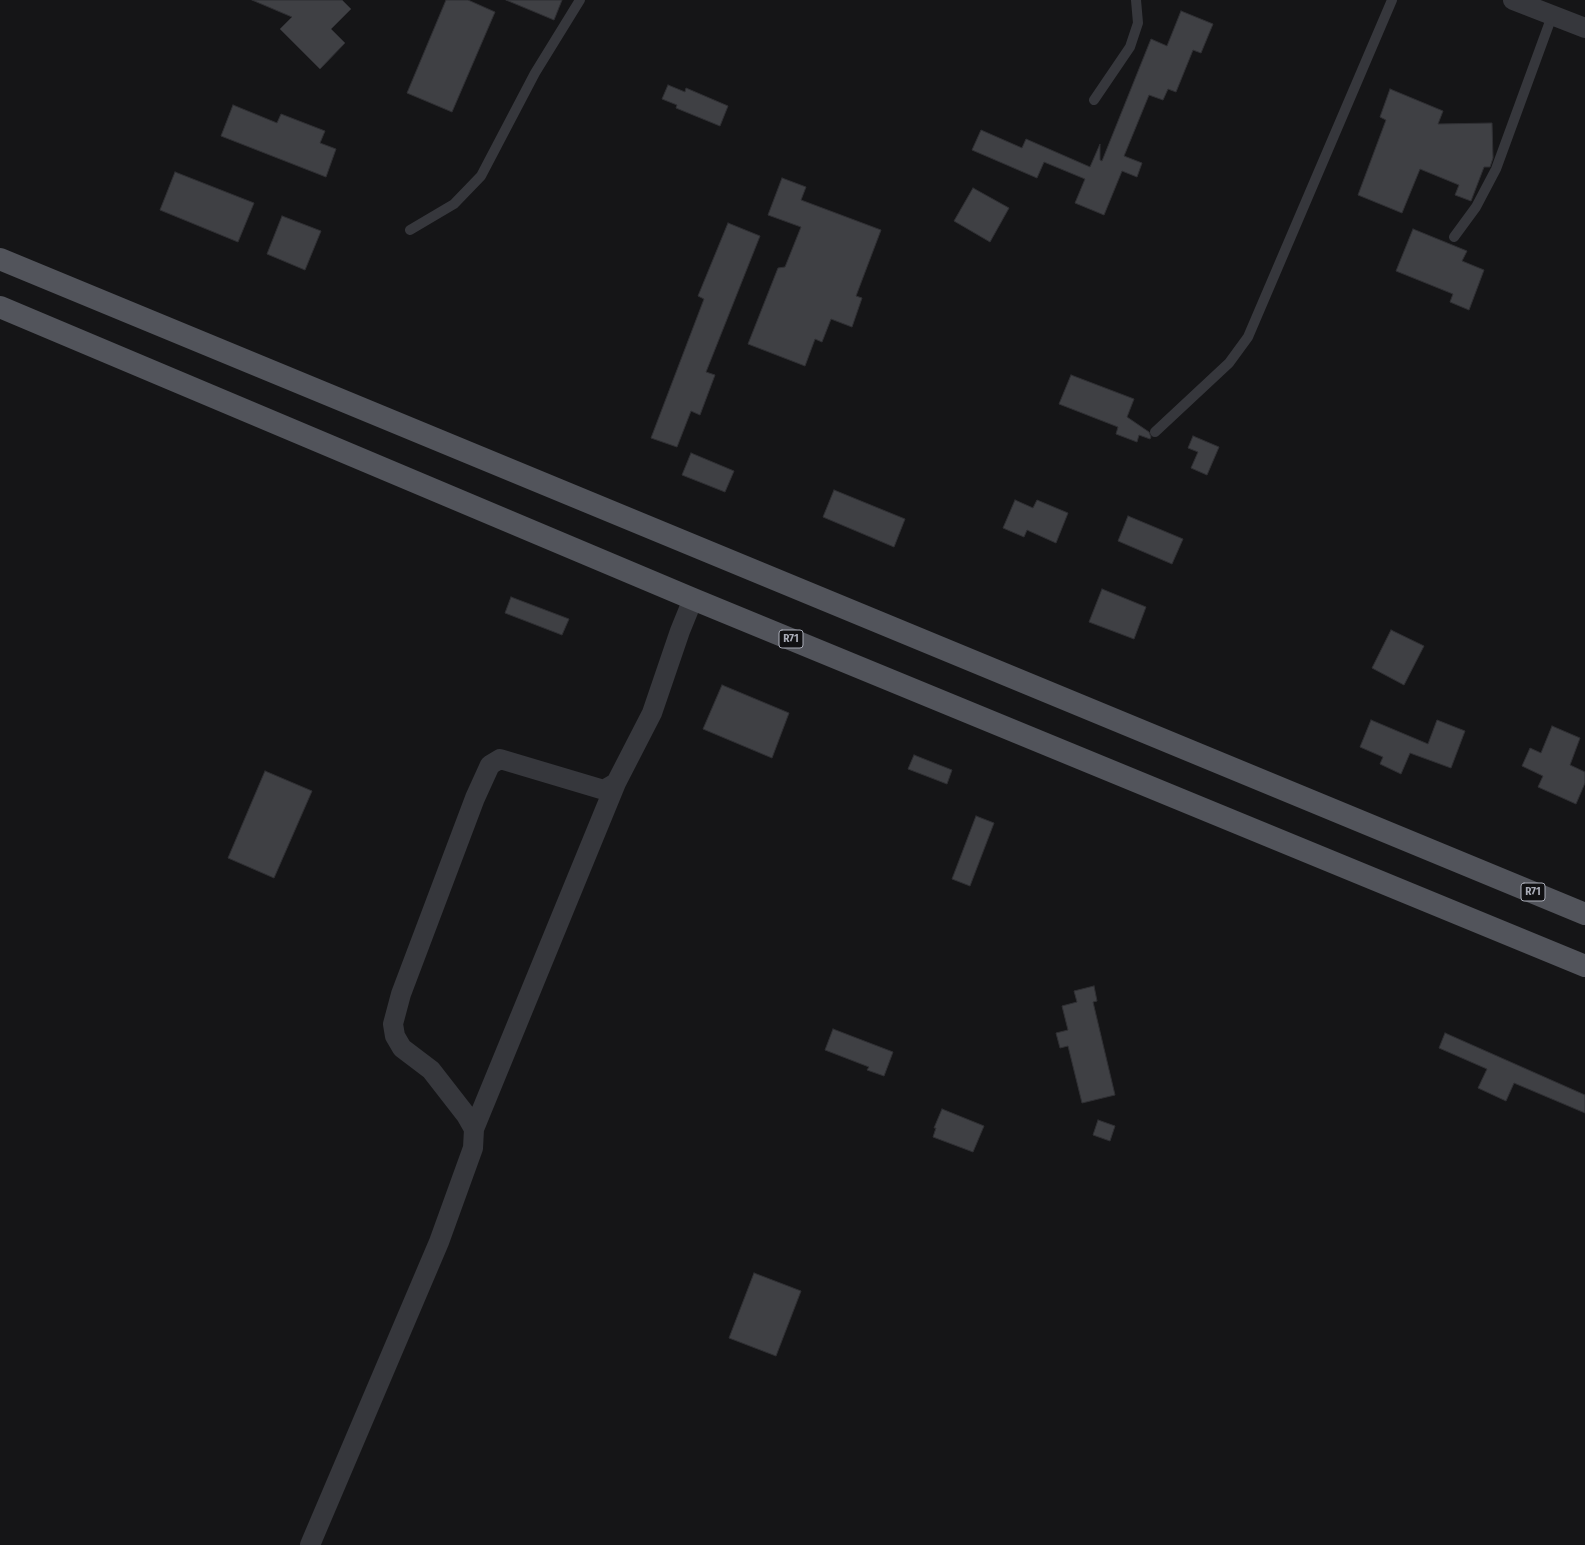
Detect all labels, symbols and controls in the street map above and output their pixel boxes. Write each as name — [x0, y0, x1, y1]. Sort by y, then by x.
road number: R71 — [779, 630, 803, 648]
road number: R71 — [1521, 883, 1545, 901]

